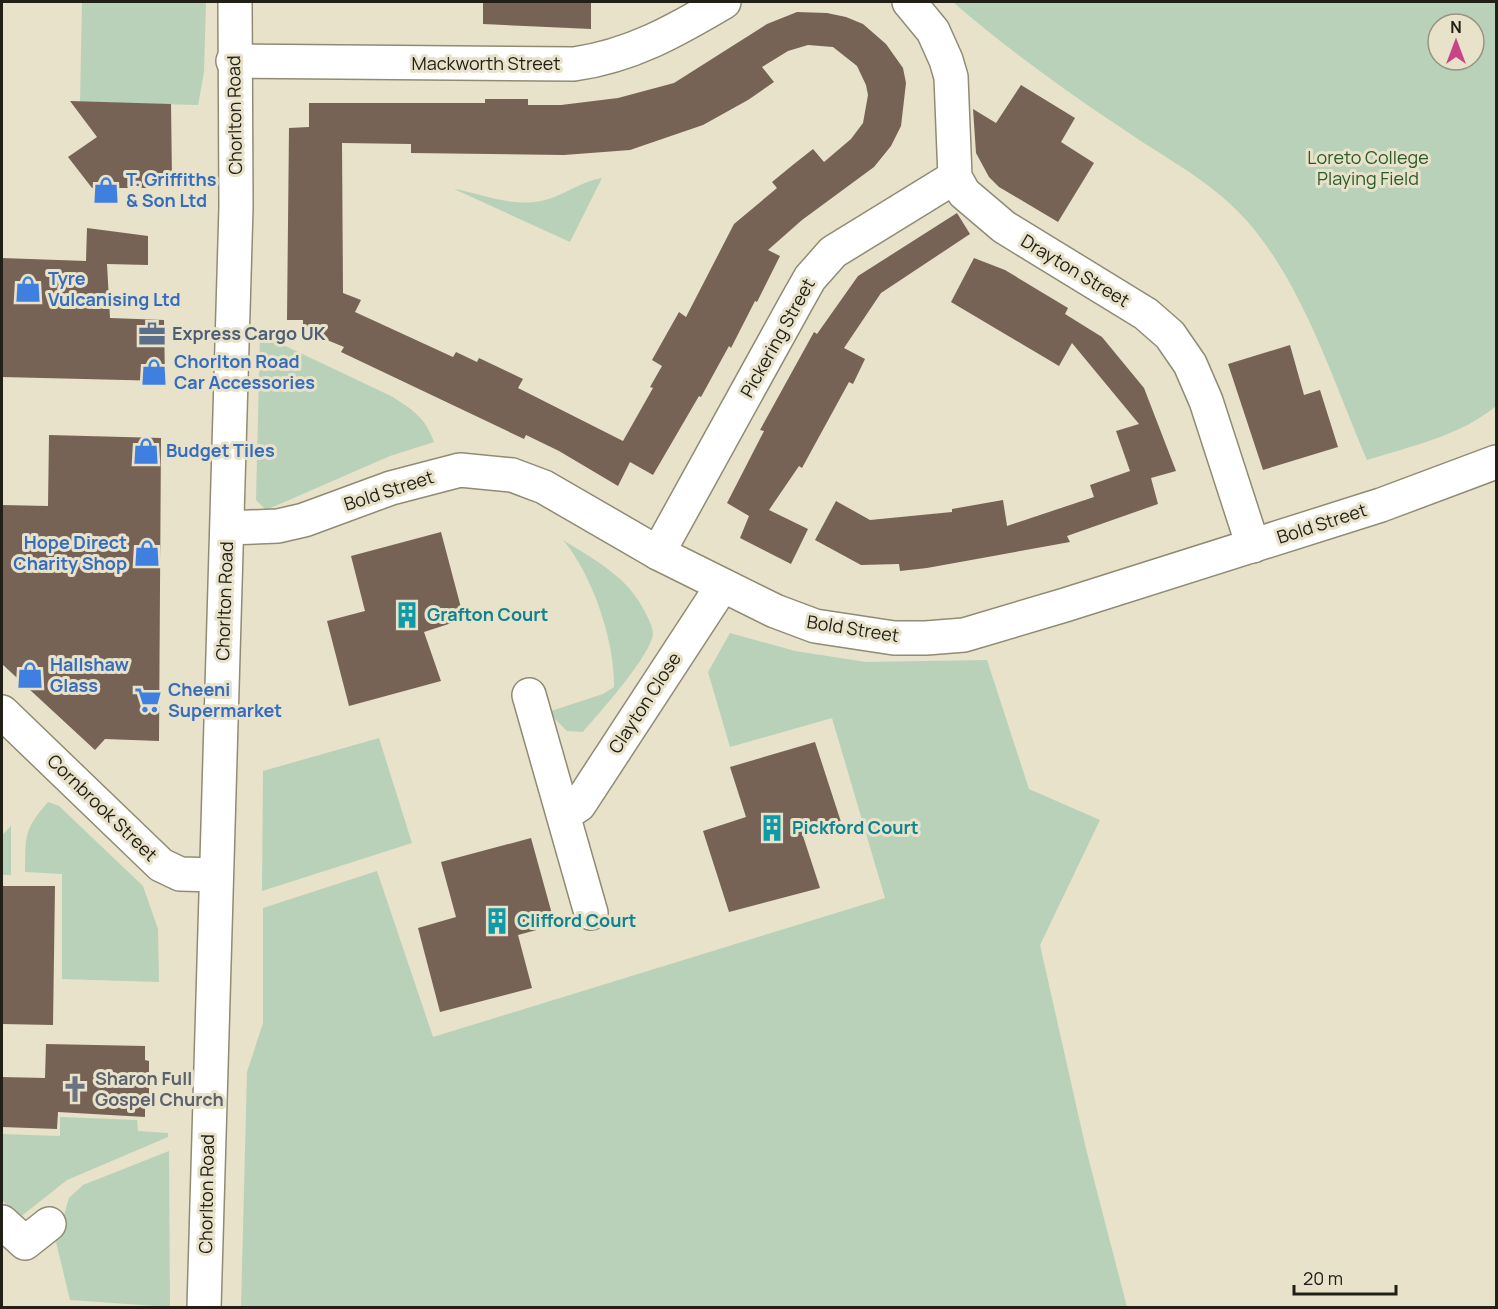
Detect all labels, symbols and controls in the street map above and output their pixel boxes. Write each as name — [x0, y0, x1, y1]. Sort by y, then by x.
north arrow — [1426, 12, 1486, 72]
text: N — [1450, 16, 1462, 38]
street label: Mackworth Street — [412, 51, 560, 75]
street label: Chorlton Road — [221, 55, 247, 175]
park label: Loreto College Playing Field — [1307, 145, 1429, 190]
place label: T. Griffiths & Son Ltd — [126, 167, 217, 212]
shop icon: T. Griffiths & Son Ltd — [91, 175, 121, 205]
street label: Drayton Street — [1017, 228, 1134, 312]
place label: Tyre Vulcanising Ltd — [48, 266, 180, 311]
shop icon: Tyre Vulcanising Ltd — [13, 274, 43, 304]
street label: Pickering Street — [734, 274, 820, 401]
office icon: Express Cargo UK — [137, 319, 167, 349]
place label: Express Cargo UK — [172, 321, 326, 345]
place label: Chorlton Road Car Accessories — [174, 349, 315, 394]
shop icon: Chorlton Road Car Accessories — [139, 357, 169, 387]
shop icon: Budget Tiles — [131, 436, 161, 466]
place label: Budget Tiles — [166, 438, 275, 462]
street label: Bold Street — [341, 464, 437, 516]
street label: Bold Street — [1274, 497, 1370, 549]
place label: Hope Direct Charity Shop — [13, 530, 127, 575]
shop icon: Hope Direct Charity Shop — [132, 538, 162, 568]
street label: Chorlton Road — [210, 541, 238, 661]
building icon: Grafton Court — [392, 600, 422, 630]
place label: Grafton Court — [427, 602, 548, 626]
street label: Bold Street — [805, 609, 901, 647]
street label: Clayton Close — [602, 647, 686, 758]
place label: Hallshaw Glass — [50, 652, 129, 697]
shop icon: Hallshaw Glass — [15, 660, 45, 690]
place label: Cheeni Supermarket — [168, 677, 282, 722]
supermarket icon: Cheeni Supermarket — [133, 685, 163, 715]
street label: Cornbrook Street — [42, 749, 163, 866]
building icon: Pickford Court — [757, 813, 787, 843]
place label: Pickford Court — [792, 815, 919, 839]
building icon: Clifford Court — [482, 906, 512, 936]
place label: Clifford Court — [517, 908, 636, 932]
place label: Sharon Full Gospel Church — [95, 1066, 224, 1111]
church icon: Sharon Full Gospel Church — [60, 1074, 90, 1104]
street label: Chorlton Road — [193, 1134, 219, 1254]
scale bar — [1294, 1258, 1396, 1296]
text: 20 m — [1303, 1266, 1343, 1290]

